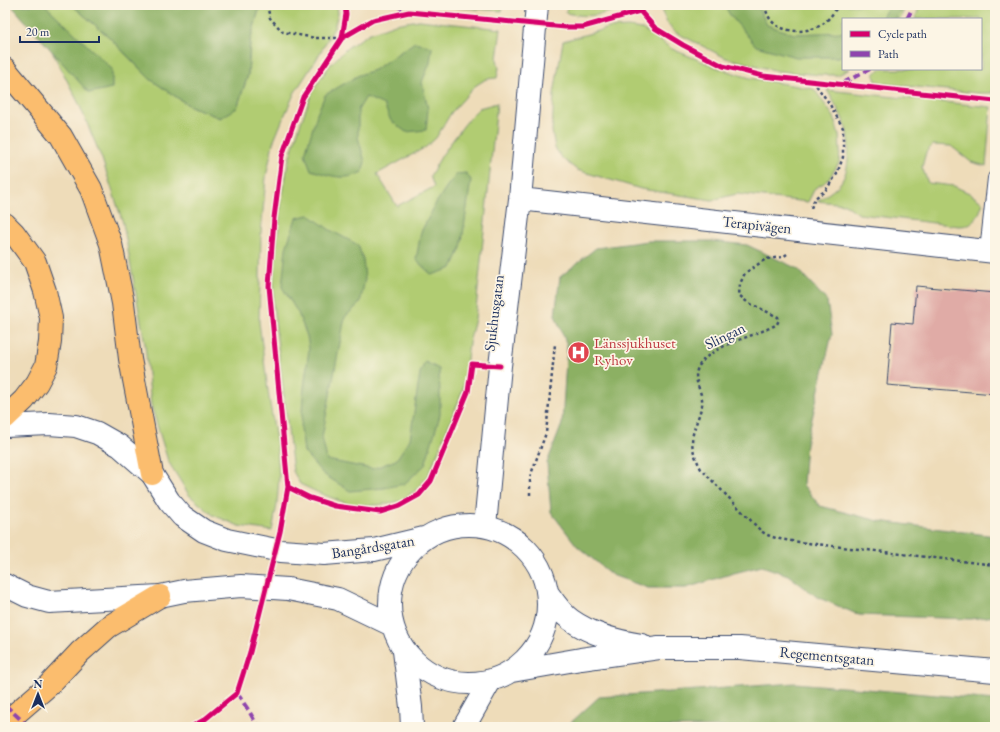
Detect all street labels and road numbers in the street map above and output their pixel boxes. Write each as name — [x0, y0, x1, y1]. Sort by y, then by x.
street label: Terapivägen — [722, 211, 793, 238]
street label: Sjukhusgatan — [479, 274, 508, 352]
street label: Slingan — [701, 318, 748, 353]
street label: Bangårdsgatan — [330, 531, 416, 562]
street label: Regementsgatan — [779, 642, 875, 669]

